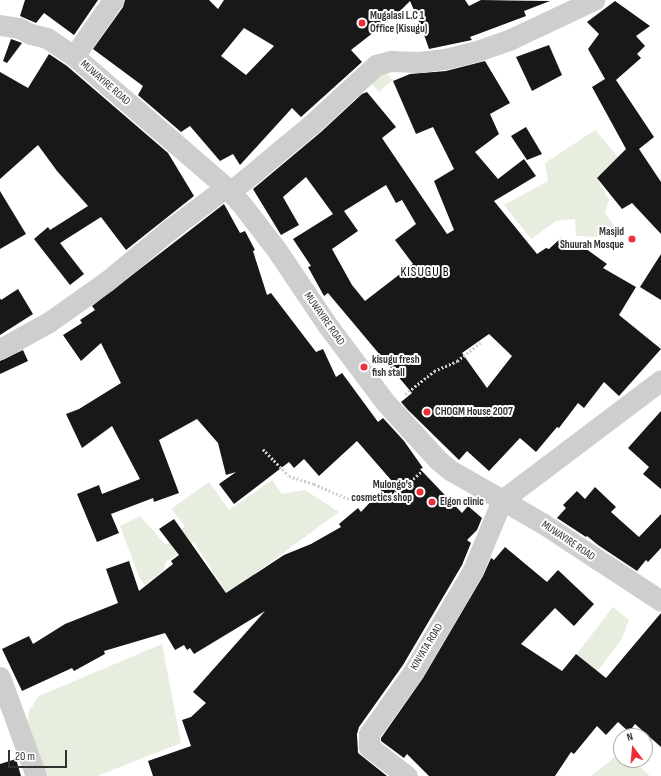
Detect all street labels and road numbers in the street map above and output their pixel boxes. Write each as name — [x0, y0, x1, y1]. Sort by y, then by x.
street label: MUWAYIRE ROAD — [77, 58, 133, 108]
street label: MUWAYIRE ROAD — [301, 290, 347, 348]
street label: MUWAYIRE ROAD — [539, 518, 597, 564]
street label: KINYATA ROAD — [408, 621, 446, 673]

